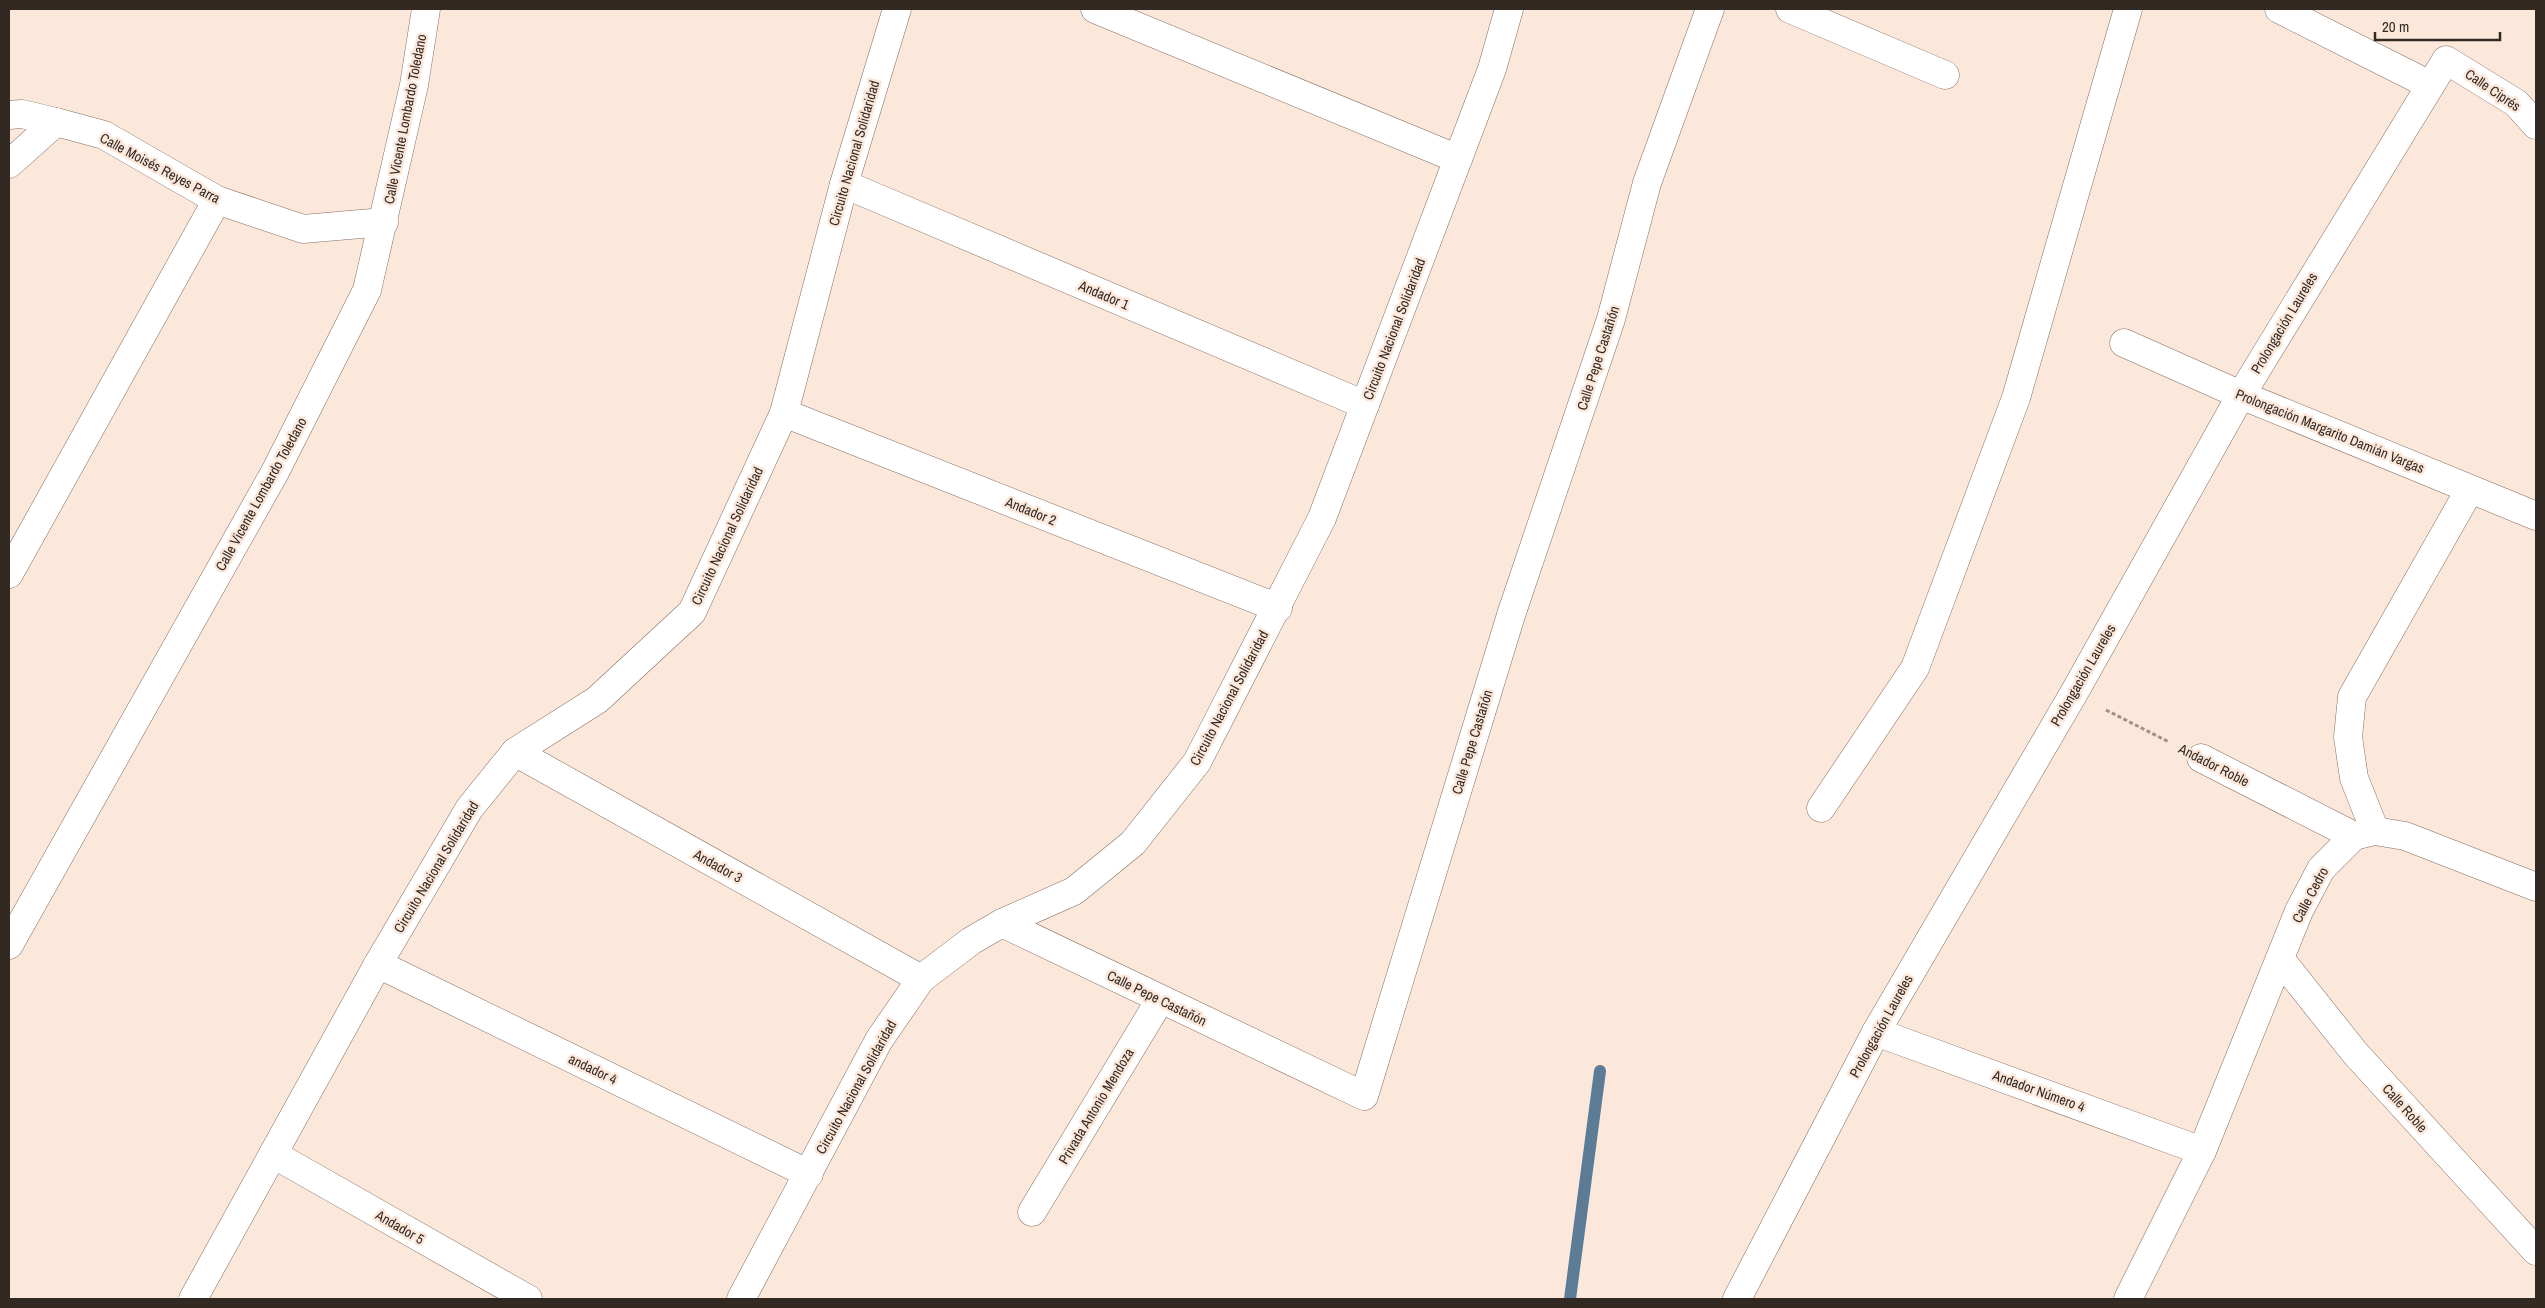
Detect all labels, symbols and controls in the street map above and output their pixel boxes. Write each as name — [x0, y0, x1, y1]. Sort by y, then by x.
scale bar — [2375, 10, 2500, 42]
text: 20 m — [2382, 16, 2409, 37]
street label: Calle Vicente Lombardo Toledano — [380, 33, 430, 205]
street label: Calle Ciprés — [2462, 65, 2524, 115]
street label: Circuito Nacional Solidaridad — [825, 78, 883, 228]
street label: Calle Moisés Reyes Parra — [97, 129, 224, 208]
street label: Circuito Nacional Solidaridad — [1359, 255, 1429, 403]
street label: Prolongación Laureles — [2247, 269, 2321, 377]
street label: Andador 1 — [1075, 276, 1132, 314]
street label: Calle Pepe Castañón — [1573, 304, 1623, 412]
street label: Prolongación Margarito Damián Vargas — [2233, 385, 2427, 477]
street label: Calle Vicente Lombardo Toledano — [211, 414, 311, 574]
street label: Circuito Nacional Solidaridad — [687, 464, 767, 608]
street label: Andador 2 — [1002, 492, 1059, 529]
street label: Prolongación Laureles — [2046, 621, 2120, 729]
street label: Circuito Nacional Solidaridad — [1186, 627, 1272, 769]
street label: Calle Pepe Castañón — [1448, 687, 1496, 797]
street label: Andador Roble — [2175, 739, 2252, 790]
street label: Circuito Nacional Solidaridad — [390, 798, 482, 936]
street label: Andador 3 — [690, 845, 746, 887]
street label: Calle Cedro — [2288, 864, 2332, 926]
street label: Calle Pepe Castañón — [1104, 966, 1210, 1030]
street label: Prolongación Laureles — [1845, 971, 1917, 1081]
street label: Circuito Nacional Solidaridad — [812, 1017, 900, 1157]
street label: Privada Antonio Mendoza — [1054, 1044, 1138, 1167]
street label: andador 4 — [566, 1050, 621, 1089]
street label: Andador Número 4 — [1989, 1066, 2088, 1116]
street label: Calle Roble — [2378, 1080, 2432, 1136]
street label: Andador 5 — [372, 1205, 427, 1248]

